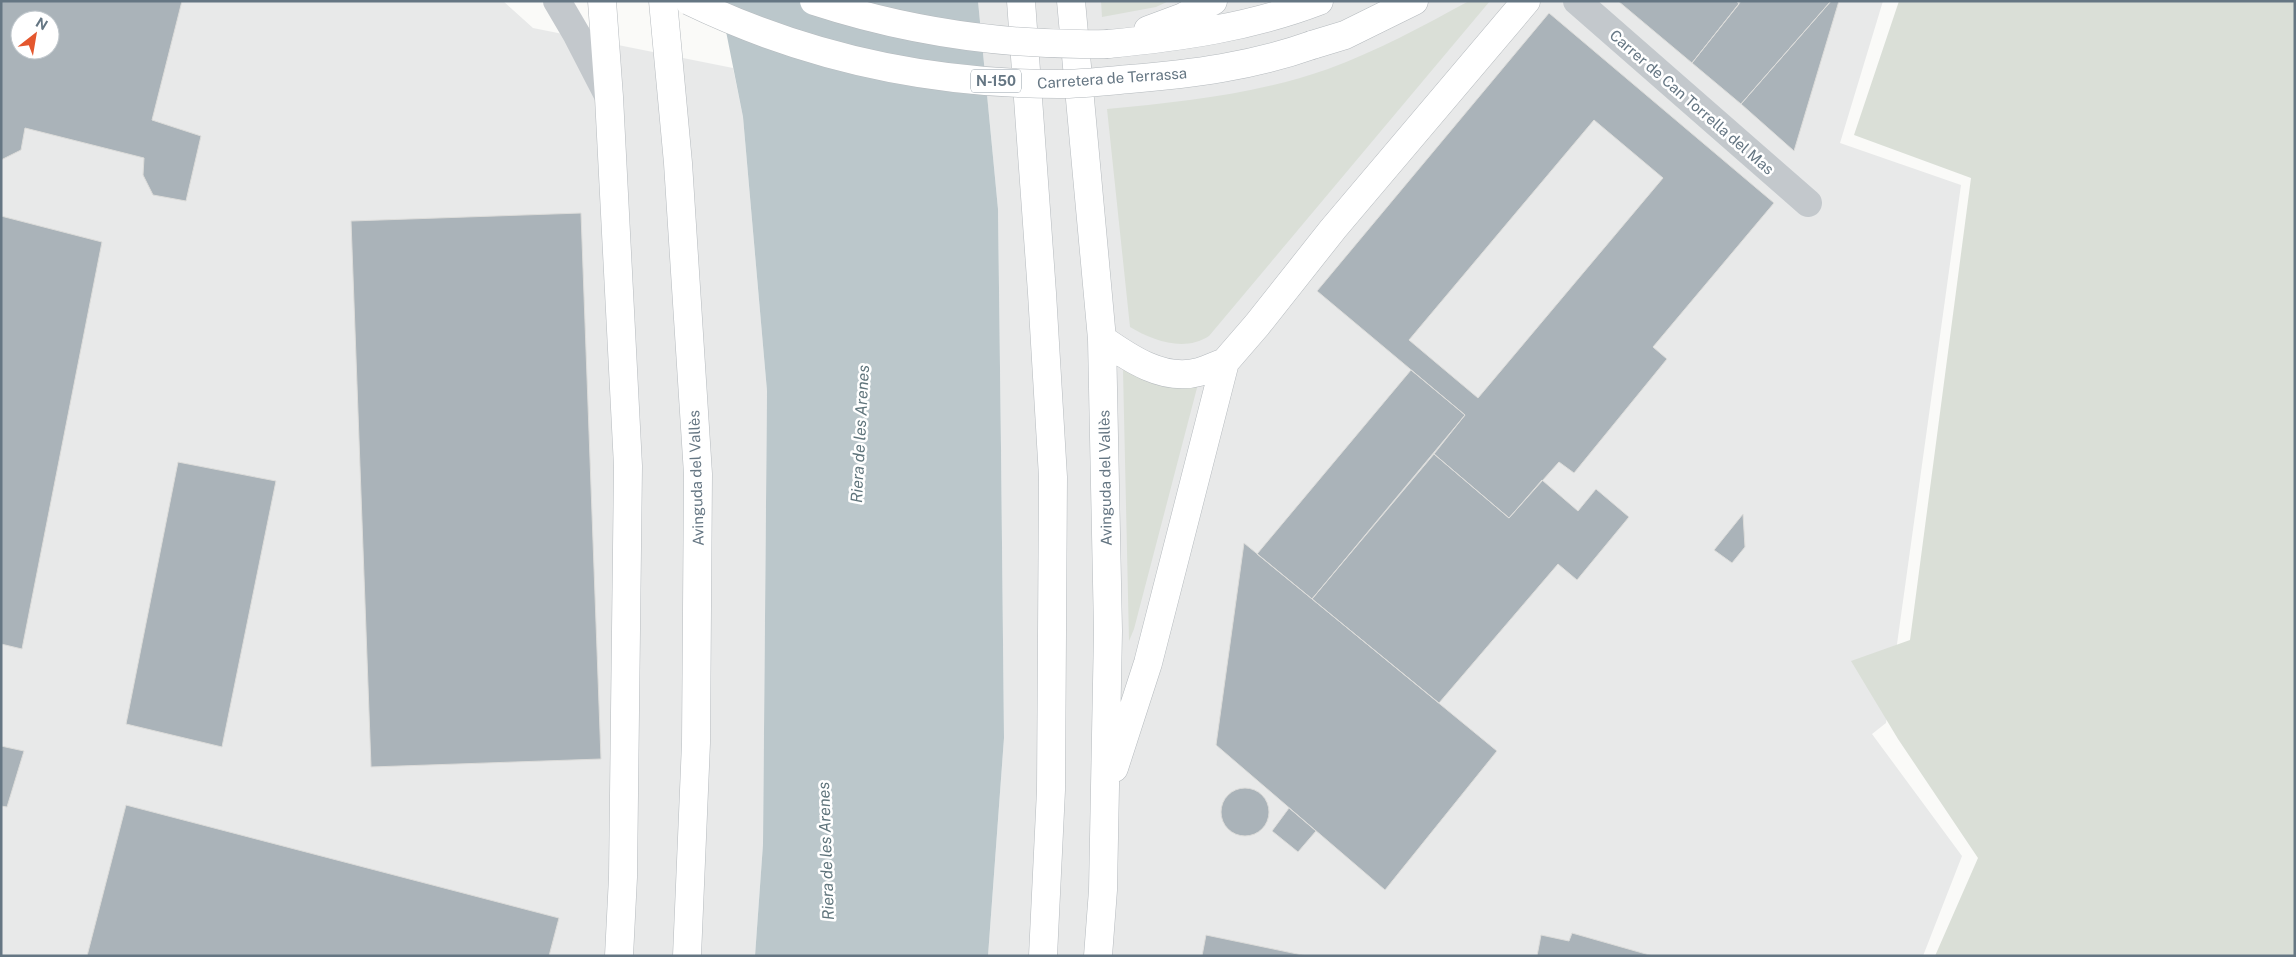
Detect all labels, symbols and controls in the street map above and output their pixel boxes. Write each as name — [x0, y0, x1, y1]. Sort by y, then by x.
north arrow — [10, 10, 60, 60]
text: N — [33, 14, 51, 34]
street label: Carrer de Can Torrella del Mas — [1607, 26, 1777, 178]
street label: Carretera de Terrassa — [1036, 64, 1188, 92]
road number: N-150 — [971, 70, 1021, 92]
water label: Riera de les Arenes — [847, 364, 873, 504]
street label: Avinguda del Vallès — [685, 410, 707, 546]
street label: Avinguda del Vallès — [1095, 410, 1115, 546]
water label: Riera de les Arenes — [814, 781, 838, 920]

